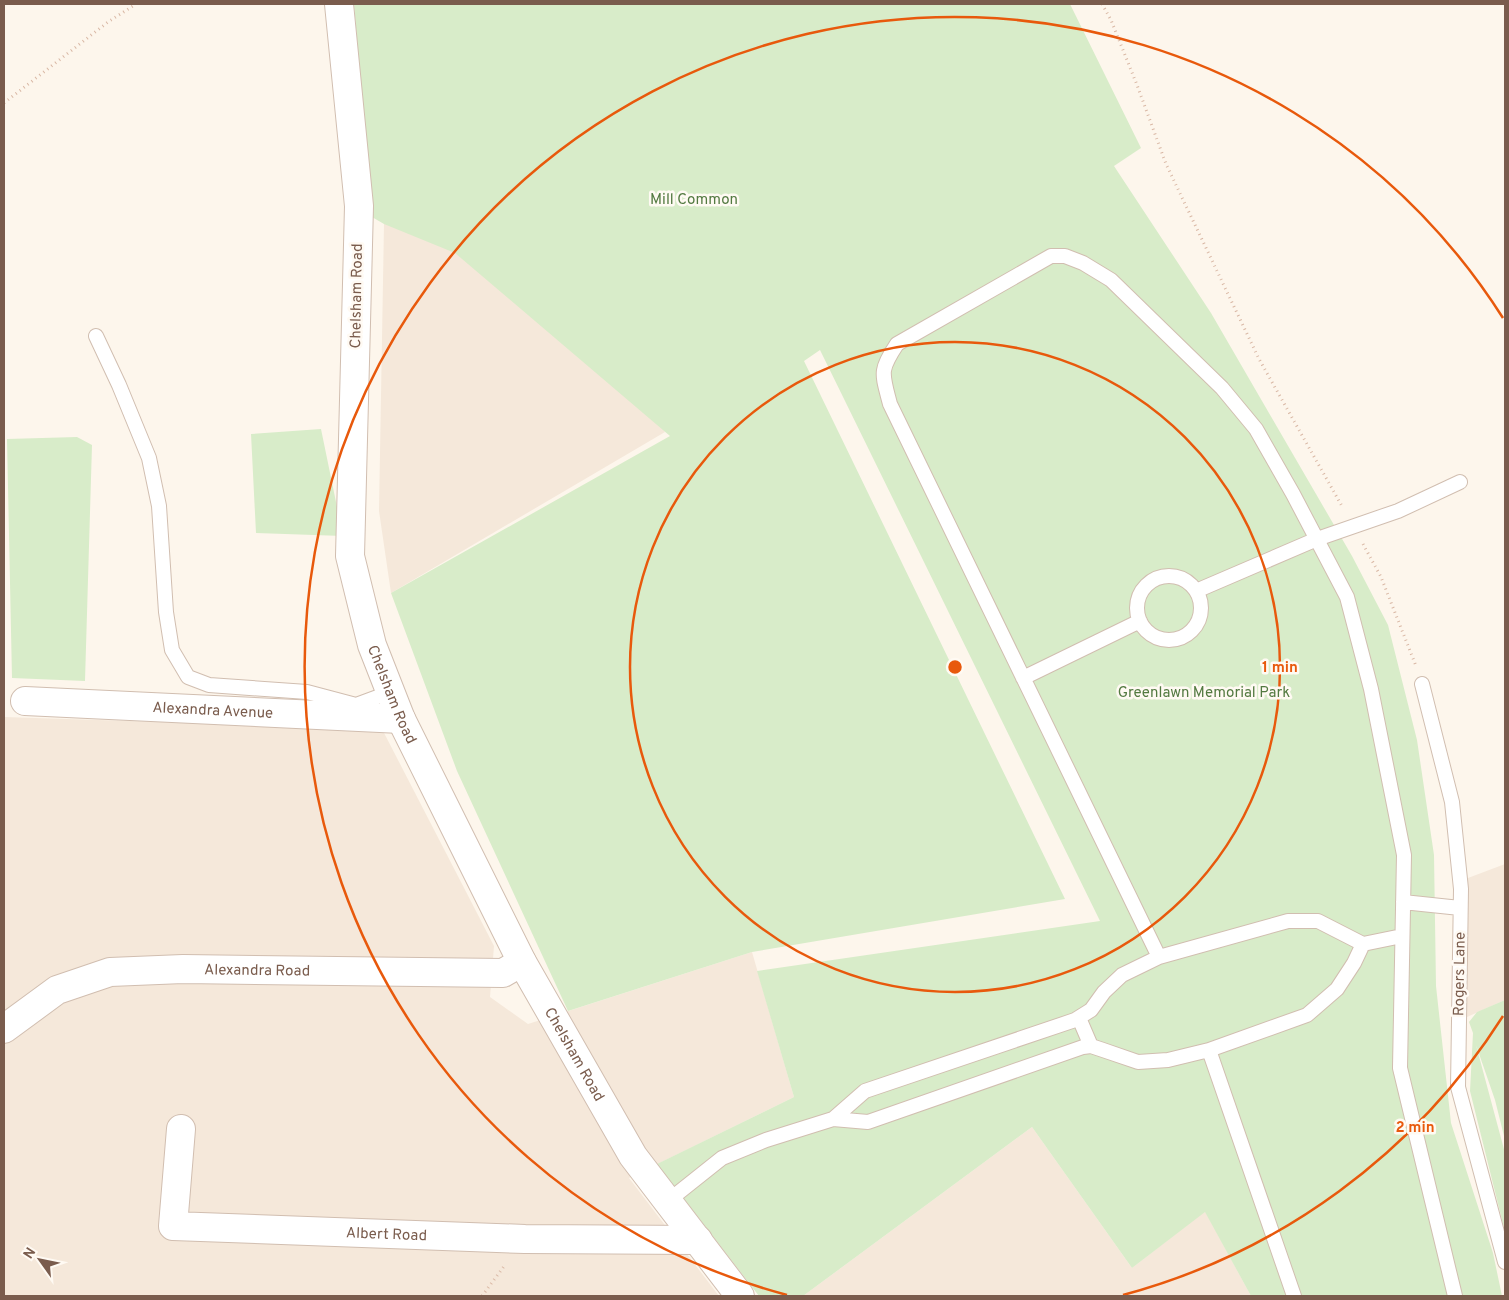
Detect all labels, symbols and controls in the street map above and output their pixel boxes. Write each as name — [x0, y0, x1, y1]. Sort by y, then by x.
park label: Mill Common — [650, 191, 738, 210]
street label: Chelsham Road — [347, 243, 368, 349]
street label: Chelsham Road — [362, 643, 420, 747]
centre of rings — [946, 658, 964, 676]
text: 1 min — [1262, 659, 1298, 678]
park label: Greenlawn Memorial Park — [1118, 684, 1290, 703]
street label: Alexandra Avenue — [152, 699, 274, 724]
street label: Rogers Lane — [1450, 932, 1471, 1016]
street label: Alexandra Road — [204, 961, 310, 982]
street label: Chelsham Road — [539, 1005, 608, 1105]
text: 2 min — [1395, 1119, 1435, 1138]
street label: Albert Road — [346, 1224, 427, 1246]
north arrow — [15, 1235, 65, 1285]
text: N — [20, 1245, 40, 1263]

